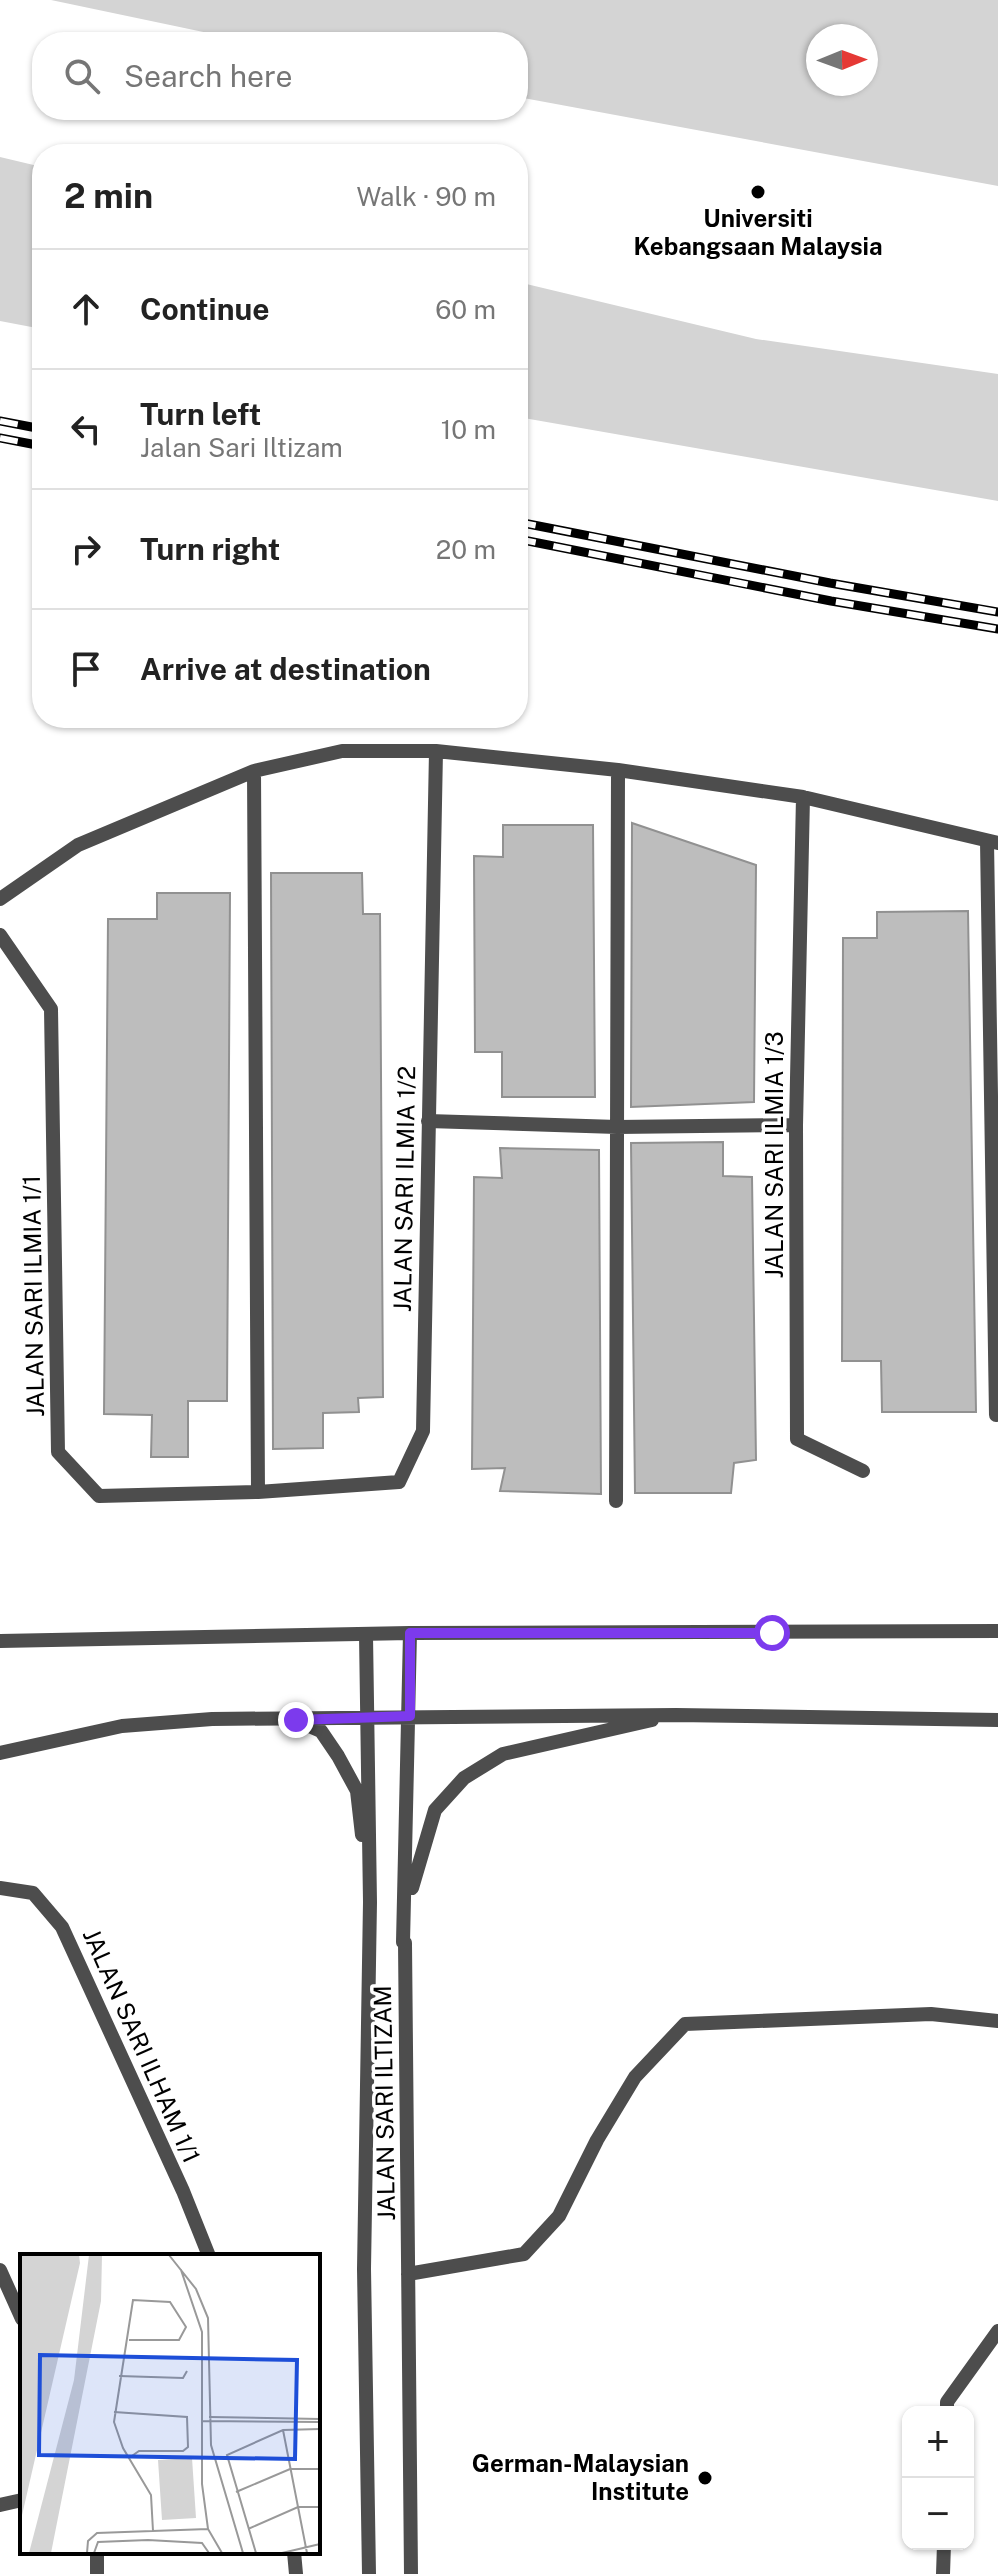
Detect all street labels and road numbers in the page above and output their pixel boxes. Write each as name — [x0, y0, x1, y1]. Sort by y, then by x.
street label: JALAN SARI ILMIA 1/3 — [760, 1031, 788, 1279]
street label: JALAN SARI ILMIA 1/2 — [388, 1066, 420, 1312]
street label: JALAN SARI ILMIA 1/1 — [17, 1175, 49, 1417]
street label: JALAN SARI ILHAM 1/1 — [78, 1924, 206, 2167]
street label: JALAN SARI ILTIZAM — [368, 1985, 400, 2221]

